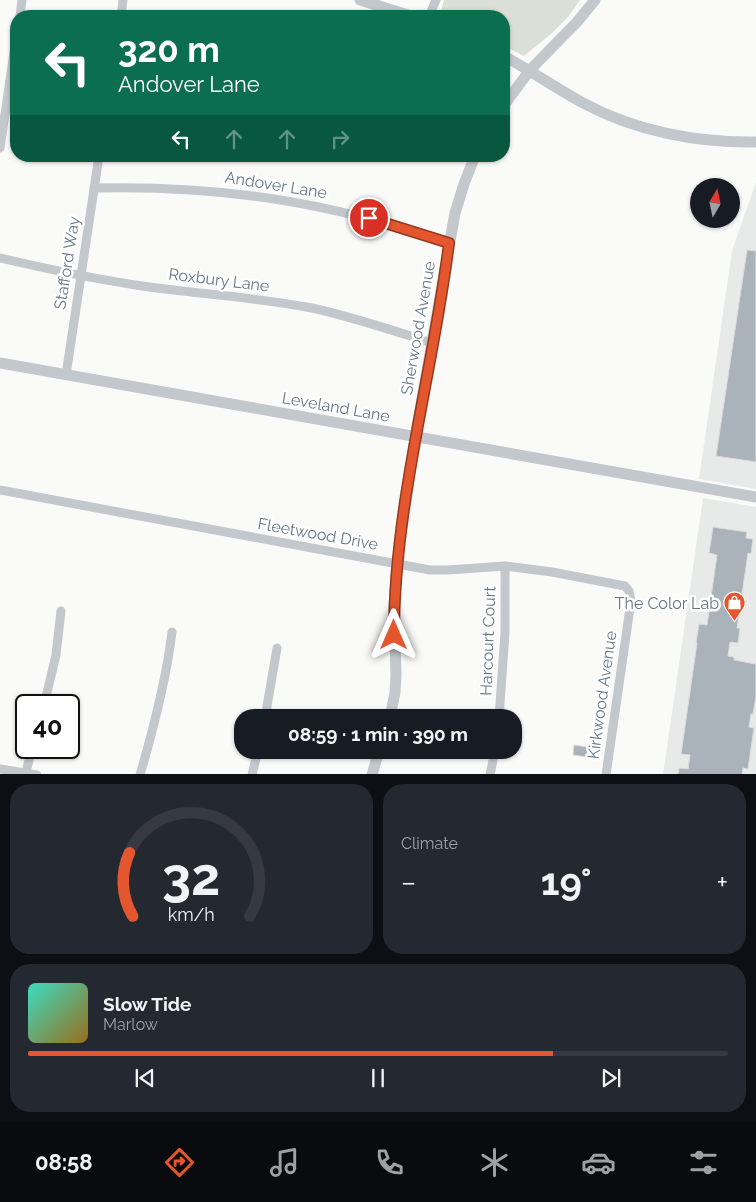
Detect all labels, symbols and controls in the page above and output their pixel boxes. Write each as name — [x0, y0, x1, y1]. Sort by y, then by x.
text: 320 m — [118, 29, 220, 70]
icon: left — [35, 30, 100, 95]
text: Andover Lane — [118, 71, 260, 97]
icon: left — [167, 125, 195, 153]
icon: ahead — [220, 125, 248, 153]
icon: ahead — [273, 125, 301, 153]
icon: right — [326, 125, 354, 153]
street label: Andover Lane — [224, 168, 328, 202]
north arrow — [690, 178, 740, 228]
map controls — [690, 178, 740, 228]
pin — [348, 197, 390, 239]
icon: arrive — [355, 204, 383, 232]
street label: Stafford Way — [50, 215, 84, 311]
street label: Sherwood Avenue — [397, 260, 439, 396]
street label: Roxbury Lane — [167, 264, 271, 296]
street label: Leveland Lane — [281, 388, 391, 426]
street label: Fleetwood Drive — [256, 514, 380, 554]
street label: Harcourt Court — [477, 585, 499, 696]
shop icon: The Color Lab — [723, 591, 747, 622]
place label: The Color Lab — [615, 594, 719, 613]
position arrow — [367, 608, 419, 660]
street label: Kirkwood Avenue — [584, 630, 620, 760]
speed limit sign: 40 — [15, 694, 80, 759]
text: 08:59 · 1 min · 390 m — [288, 723, 468, 745]
text: Climate — [401, 834, 458, 853]
text: 32 — [162, 846, 221, 907]
text: 19° — [541, 859, 592, 904]
text: − — [401, 866, 416, 899]
text: + — [716, 866, 728, 899]
text: km/h — [168, 904, 215, 925]
text: Slow Tide — [103, 993, 192, 1015]
text: Marlow — [103, 1015, 158, 1034]
icon: previous — [131, 1064, 159, 1092]
icon: pause — [364, 1064, 392, 1092]
icon: next — [597, 1064, 625, 1092]
icon: directions — [162, 1145, 197, 1180]
icon: music — [267, 1145, 302, 1180]
icon: phone — [372, 1145, 407, 1180]
icon: climate — [477, 1145, 512, 1180]
icon: car — [581, 1145, 616, 1180]
icon: filters — [686, 1145, 721, 1180]
text: 08:58 — [35, 1149, 93, 1175]

